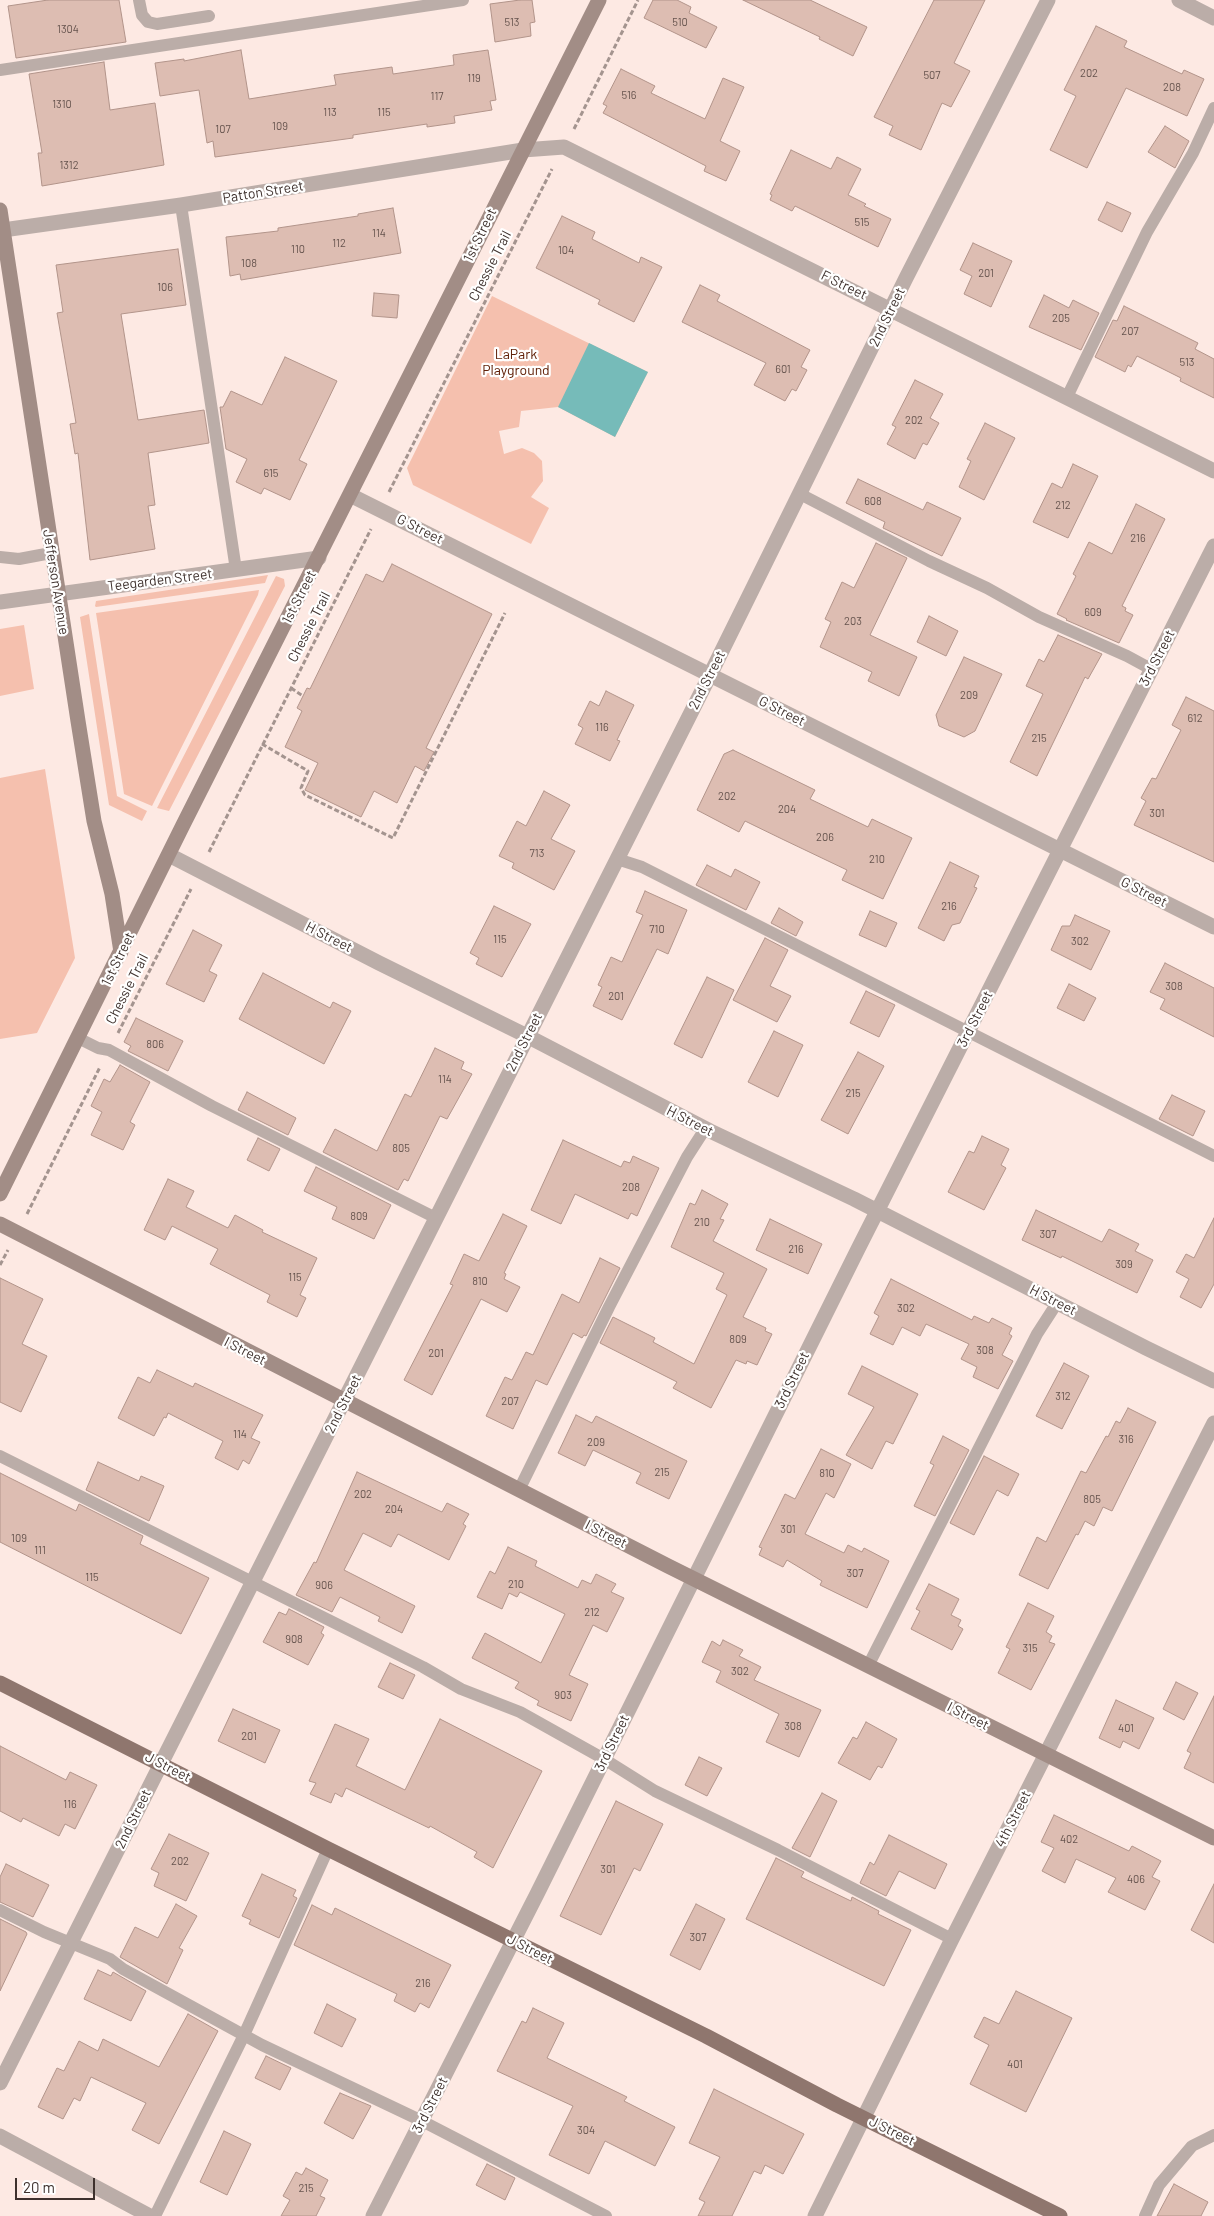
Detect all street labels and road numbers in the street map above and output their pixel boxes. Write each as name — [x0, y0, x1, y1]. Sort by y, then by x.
street label: Patton Street — [221, 177, 305, 207]
street label: 1st Street — [460, 205, 500, 265]
street label: Chessie Trail — [465, 228, 515, 304]
street label: F Street — [818, 267, 870, 303]
street label: 2nd Street — [866, 285, 908, 349]
street label: G Street — [394, 510, 446, 548]
street label: Jefferson Avenue — [39, 528, 73, 636]
street label: Teegarden Street — [107, 565, 213, 595]
street label: 1st Street — [278, 567, 320, 627]
street label: Chessie Trail — [284, 589, 334, 665]
street label: 3rd Street — [1136, 627, 1178, 689]
street label: 2nd Street — [685, 648, 729, 712]
street label: G Street — [756, 692, 808, 730]
street label: G Street — [1118, 873, 1170, 911]
street label: H Street — [303, 918, 355, 956]
street label: 1st Street — [98, 929, 138, 989]
street label: Chessie Trail — [102, 951, 152, 1027]
street label: 3rd Street — [954, 988, 996, 1050]
street label: 2nd Street — [502, 1010, 546, 1074]
street label: H Street — [664, 1102, 716, 1140]
street label: H Street — [1027, 1281, 1079, 1319]
street label: I Street — [221, 1333, 269, 1369]
street label: 3rd Street — [771, 1349, 813, 1411]
street label: 2nd Street — [321, 1372, 365, 1436]
street label: I Street — [582, 1516, 630, 1552]
street label: I Street — [944, 1698, 992, 1734]
street label: 3rd Street — [591, 1712, 633, 1774]
street label: J Street — [142, 1748, 194, 1786]
street label: 2nd Street — [112, 1787, 154, 1851]
street label: 4th Street — [992, 1788, 1034, 1850]
street label: J Street — [504, 1930, 556, 1968]
street label: 3rd Street — [409, 2074, 451, 2136]
street label: J Street — [866, 2113, 918, 2149]

